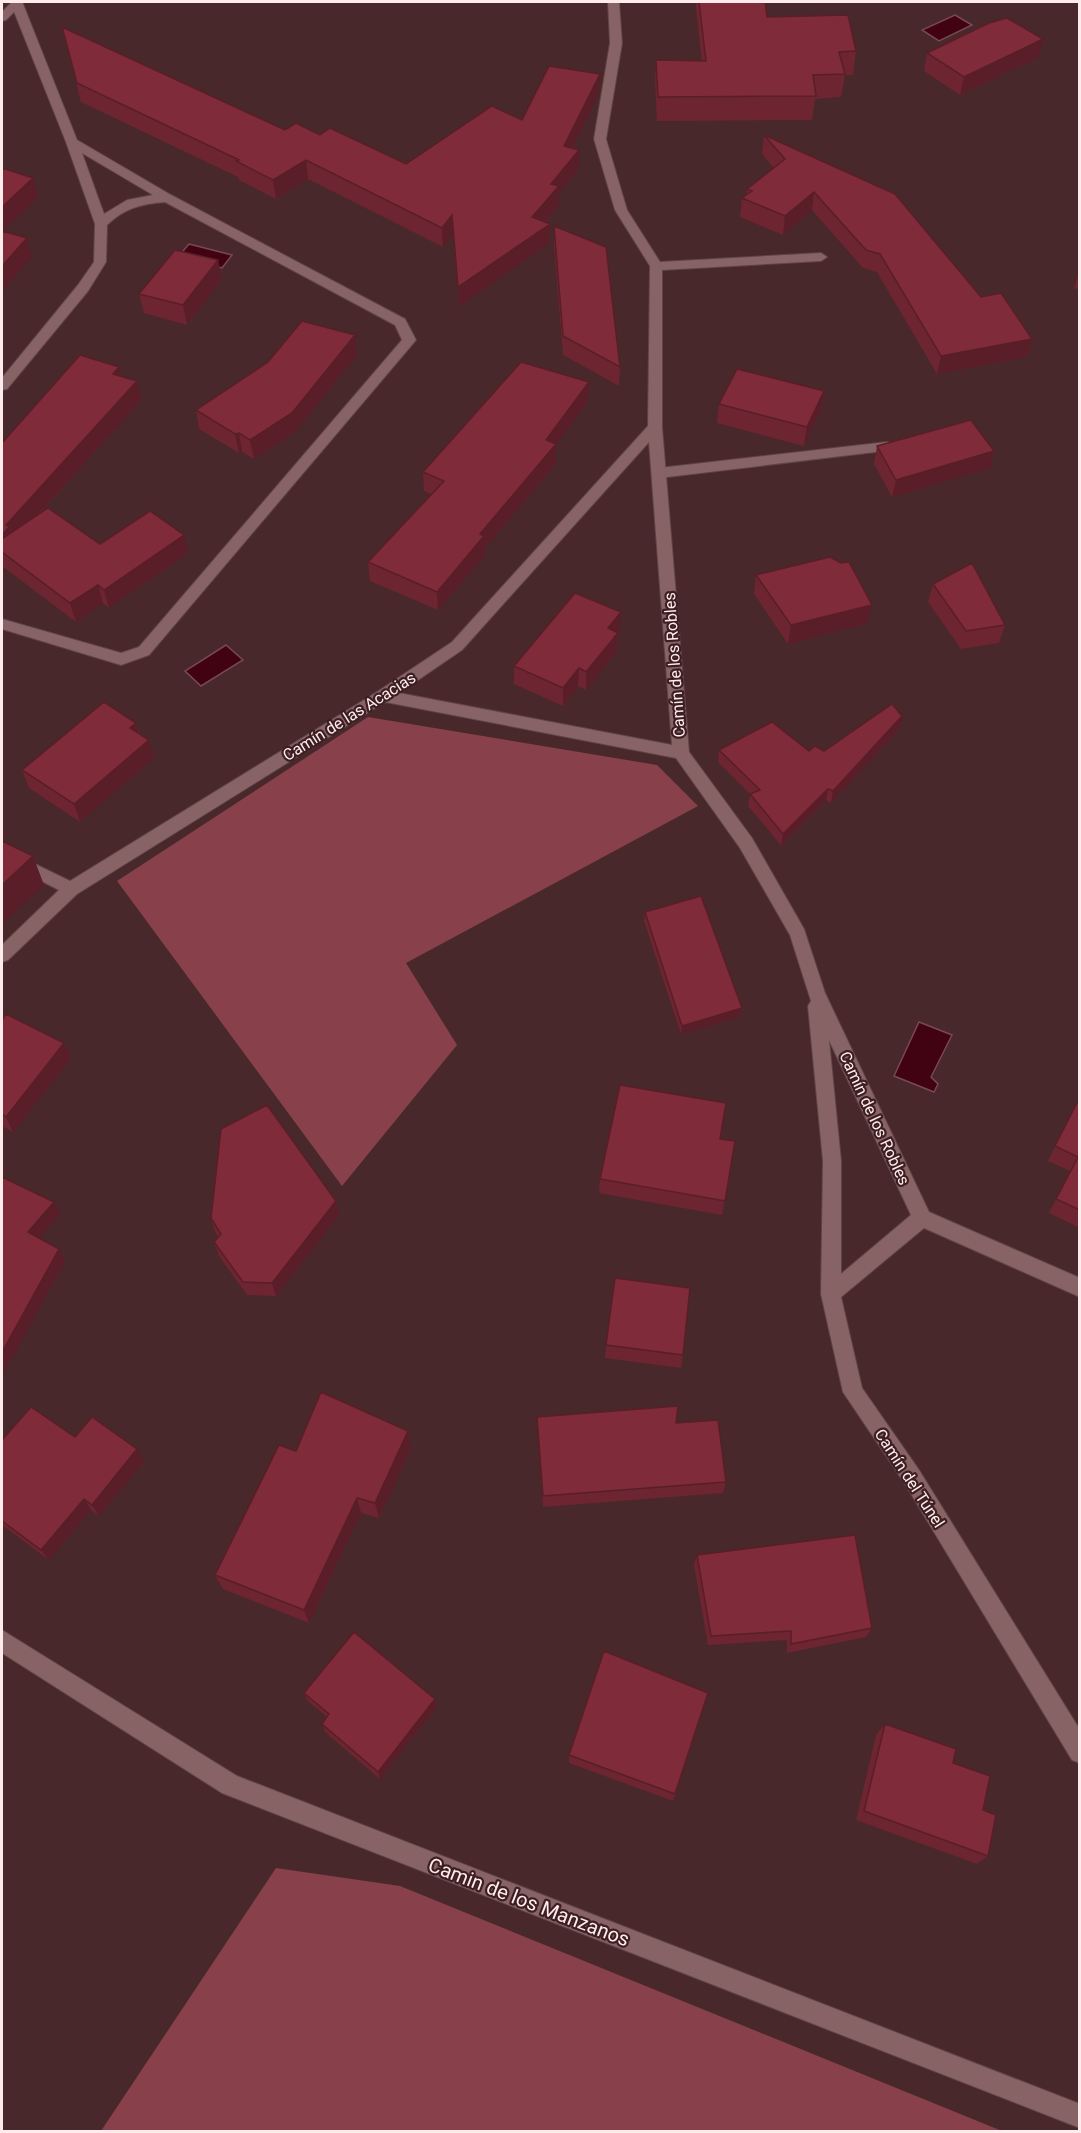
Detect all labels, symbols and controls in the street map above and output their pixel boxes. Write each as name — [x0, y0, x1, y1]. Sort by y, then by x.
street label: Camín de los Robles — [660, 592, 689, 738]
street label: Camín de las Acacias — [279, 668, 419, 765]
street label: Camín de los Robles — [835, 1048, 914, 1188]
street label: Camín del Túnel — [871, 1425, 949, 1531]
street label: Camin de los Manzanos — [425, 1853, 633, 1951]

